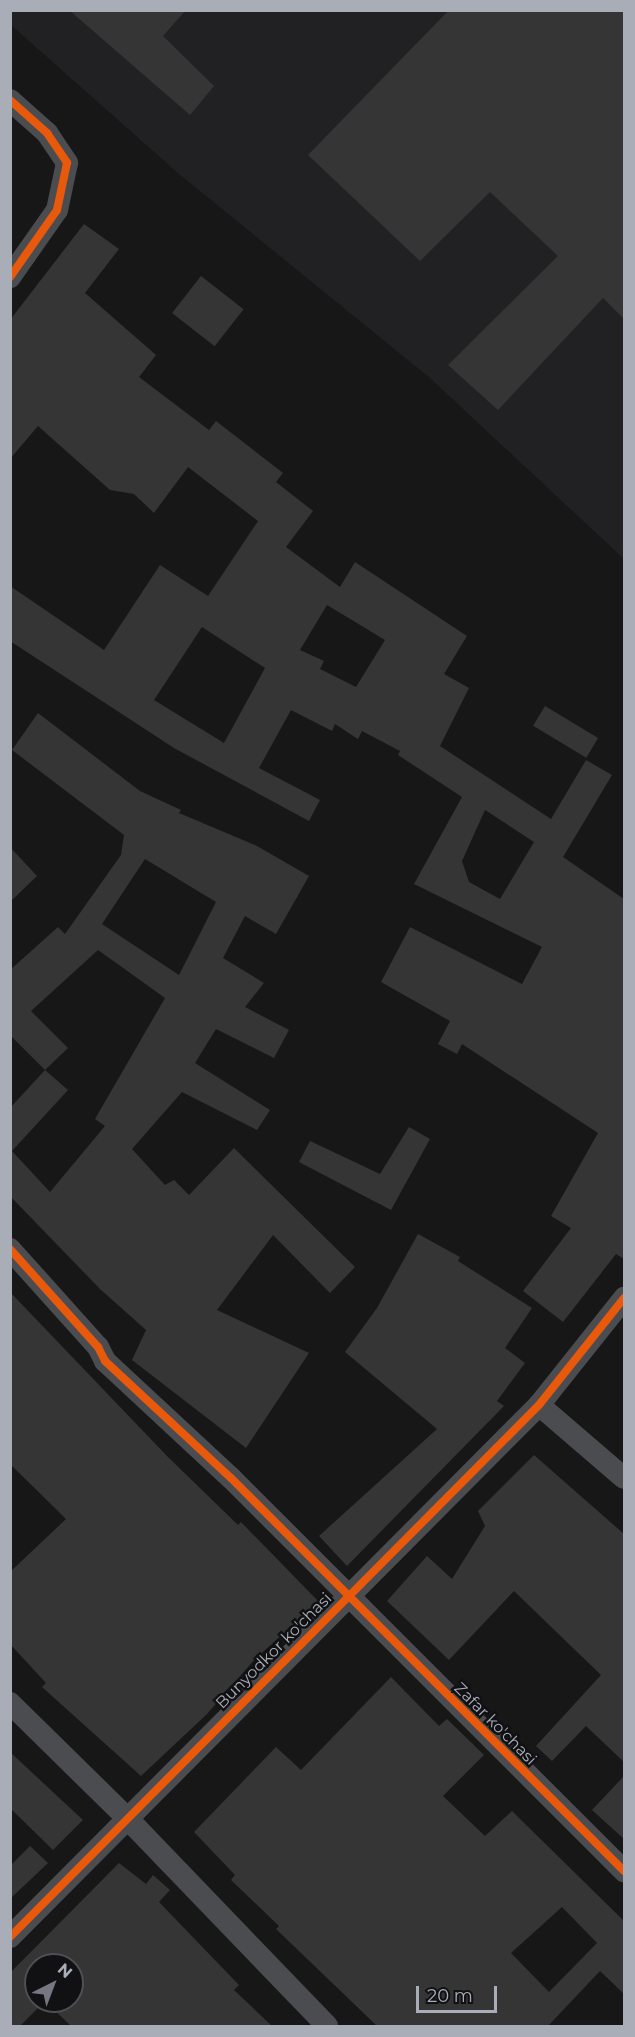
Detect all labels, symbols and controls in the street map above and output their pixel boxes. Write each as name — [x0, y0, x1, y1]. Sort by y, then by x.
street label: Bunyodkor ko'chasi — [212, 1589, 336, 1713]
street label: Zafar ko'chasi — [450, 1679, 540, 1769]
north arrow — [24, 1953, 84, 2013]
text: N — [54, 1959, 76, 1982]
scale bar — [419, 1974, 500, 2012]
text: 20 m — [427, 1985, 473, 2007]

